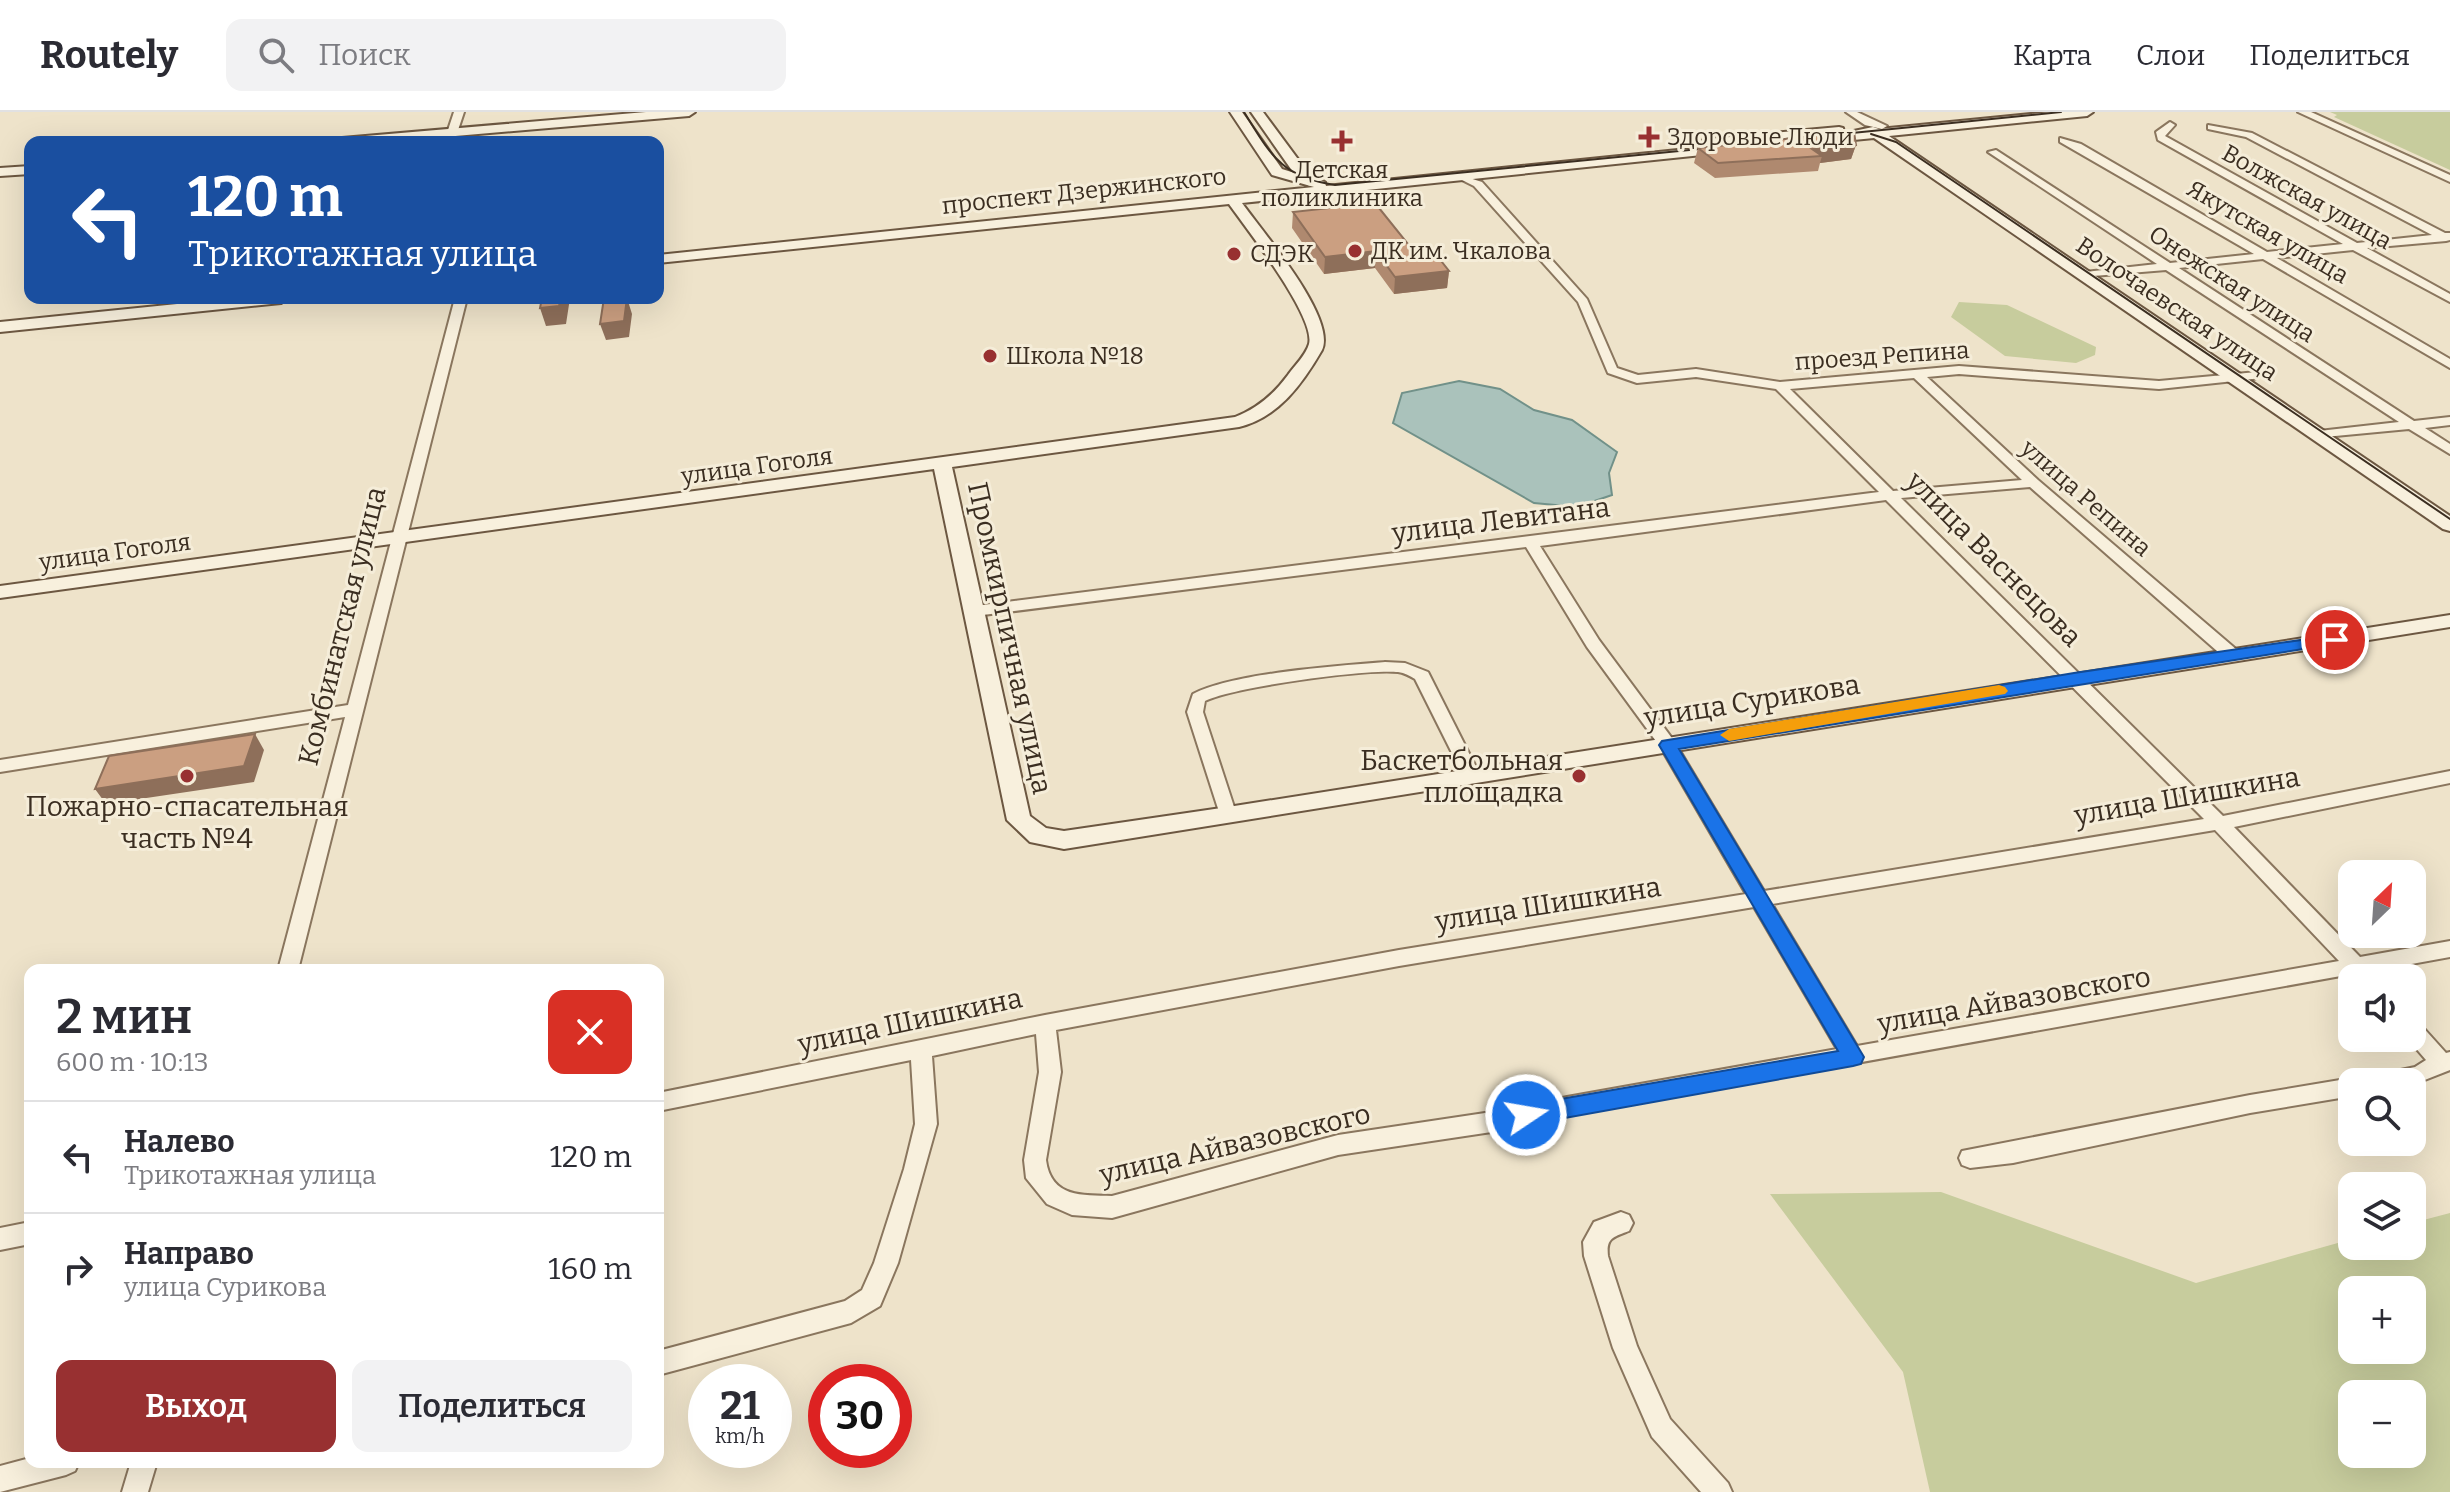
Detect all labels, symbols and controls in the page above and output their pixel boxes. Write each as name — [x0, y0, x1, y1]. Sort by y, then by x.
search box — [226, 19, 786, 91]
text: Routely — [40, 32, 178, 78]
icon: search — [254, 33, 298, 77]
text: Поиск — [318, 37, 411, 73]
text: Карта — [2013, 39, 2092, 72]
text: Слои — [2136, 39, 2205, 72]
text: Поделиться — [2249, 39, 2410, 72]
place label: Здоровые Люди — [1667, 123, 1853, 151]
marker: Здоровые Люди — [1638, 126, 1660, 148]
marker: Детская поликлиника — [1331, 130, 1353, 152]
street label: Волжская улица — [2217, 139, 2397, 255]
place label: Детская поликлиника — [1261, 156, 1423, 212]
street label: проспект Дзержинского — [940, 162, 1228, 220]
text: 120 m — [188, 164, 343, 231]
icon: left — [56, 168, 160, 272]
street label: Якутская улица — [2182, 174, 2354, 290]
street label: Онежская улица — [2144, 220, 2320, 348]
street label: Волочаевская улица — [2071, 231, 2283, 387]
text: Трикотажная улица — [188, 232, 537, 276]
place label: ДК им. Чкалова — [1371, 237, 1551, 265]
place label: СДЭК — [1250, 240, 1314, 268]
marker: ДК им. Чкалова — [1346, 242, 1364, 260]
marker: СДЭК — [1225, 245, 1243, 263]
street label: проезд Репина — [1794, 336, 1970, 376]
place label: Школа №18 — [1006, 342, 1144, 370]
marker: Школа №18 — [981, 347, 999, 365]
street label: улица Репина — [2014, 433, 2157, 562]
street label: улица Гоголя — [678, 442, 835, 491]
street label: улица Васнецова — [1899, 464, 2088, 653]
street label: Промкирпичная улица — [961, 479, 1059, 797]
street label: Комбинатская улица — [291, 483, 393, 769]
street label: улица Левитана — [1389, 490, 1612, 550]
street label: улица Гоголя — [36, 528, 193, 577]
pin — [2301, 606, 2369, 674]
icon: arrive — [2313, 618, 2357, 662]
street label: улица Сурикова — [1641, 668, 1862, 735]
place label: Баскетбольная площадка — [1360, 744, 1563, 809]
street label: улица Шишкина — [2071, 760, 2302, 832]
marker: Пожарно-спасательная часть №4 — [178, 767, 196, 785]
marker: Баскетбольная площадка — [1570, 767, 1588, 785]
place label: Пожарно-спасательная часть №4 — [26, 790, 348, 855]
north arrow — [2338, 860, 2426, 948]
map controls — [2338, 860, 2426, 1468]
street label: улица Шишкина — [1432, 870, 1663, 938]
street label: улица Айвазовского — [1874, 960, 2153, 1040]
button: sound — [2338, 964, 2426, 1052]
street label: улица Шишкина — [794, 981, 1025, 1061]
text: 2 мин — [56, 988, 192, 1046]
button: close — [548, 990, 632, 1074]
text: 600 m · 10:13 — [56, 1047, 209, 1078]
button: search — [2338, 1068, 2426, 1156]
position arrow — [1484, 1073, 1568, 1157]
street label: улица Айвазовского — [1096, 1097, 1374, 1191]
text: Налево — [124, 1124, 235, 1160]
icon: left — [56, 1135, 100, 1179]
text: 120 m — [550, 1139, 632, 1175]
text: Трикотажная улица — [124, 1160, 376, 1191]
button: layers — [2338, 1172, 2426, 1260]
text: Направо — [124, 1236, 254, 1272]
icon: right — [56, 1247, 100, 1291]
text: 160 m — [548, 1251, 632, 1287]
text: улица Сурикова — [124, 1272, 327, 1303]
button: + — [2338, 1276, 2426, 1364]
button: Выход — [56, 1360, 336, 1452]
button: Поделиться — [352, 1360, 632, 1452]
speed limit sign: 30 — [808, 1364, 912, 1468]
button: − — [2338, 1380, 2426, 1468]
text: 21 — [720, 1382, 760, 1430]
text: km/h — [715, 1424, 765, 1448]

